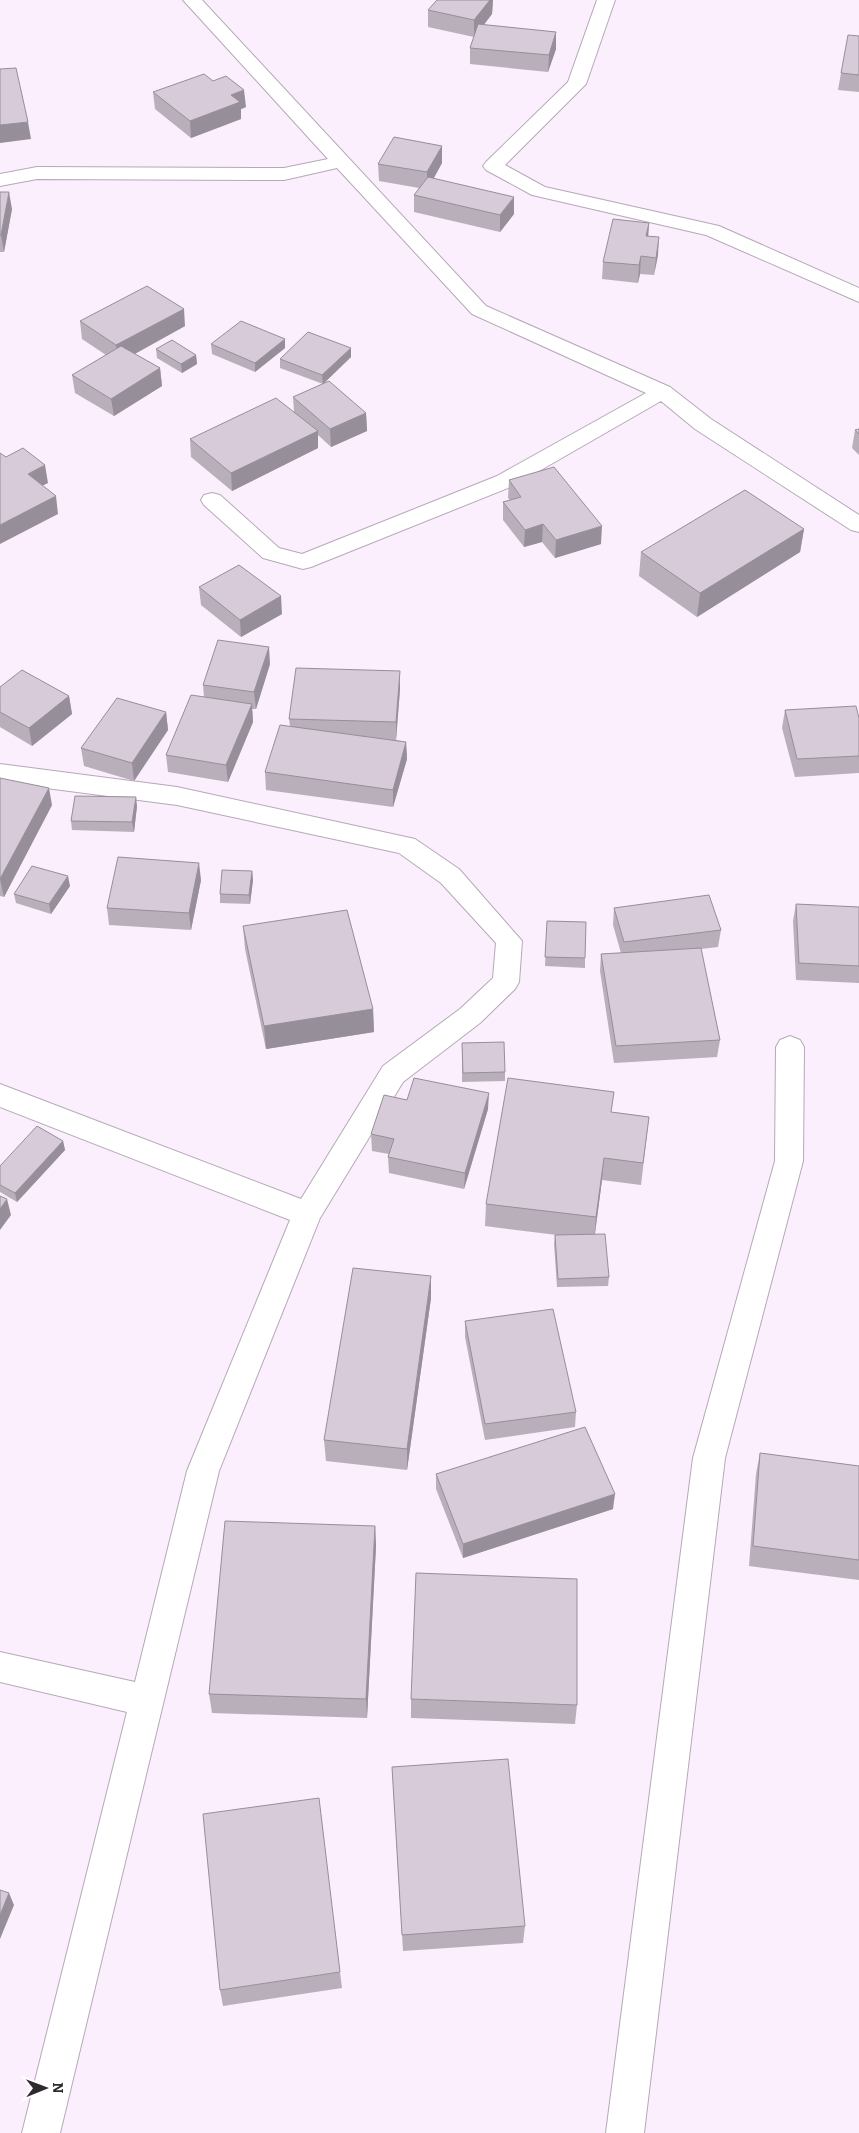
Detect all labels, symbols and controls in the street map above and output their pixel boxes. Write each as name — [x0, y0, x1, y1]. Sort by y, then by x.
north arrow — [20, 2063, 70, 2113]
text: N — [49, 2082, 66, 2094]

